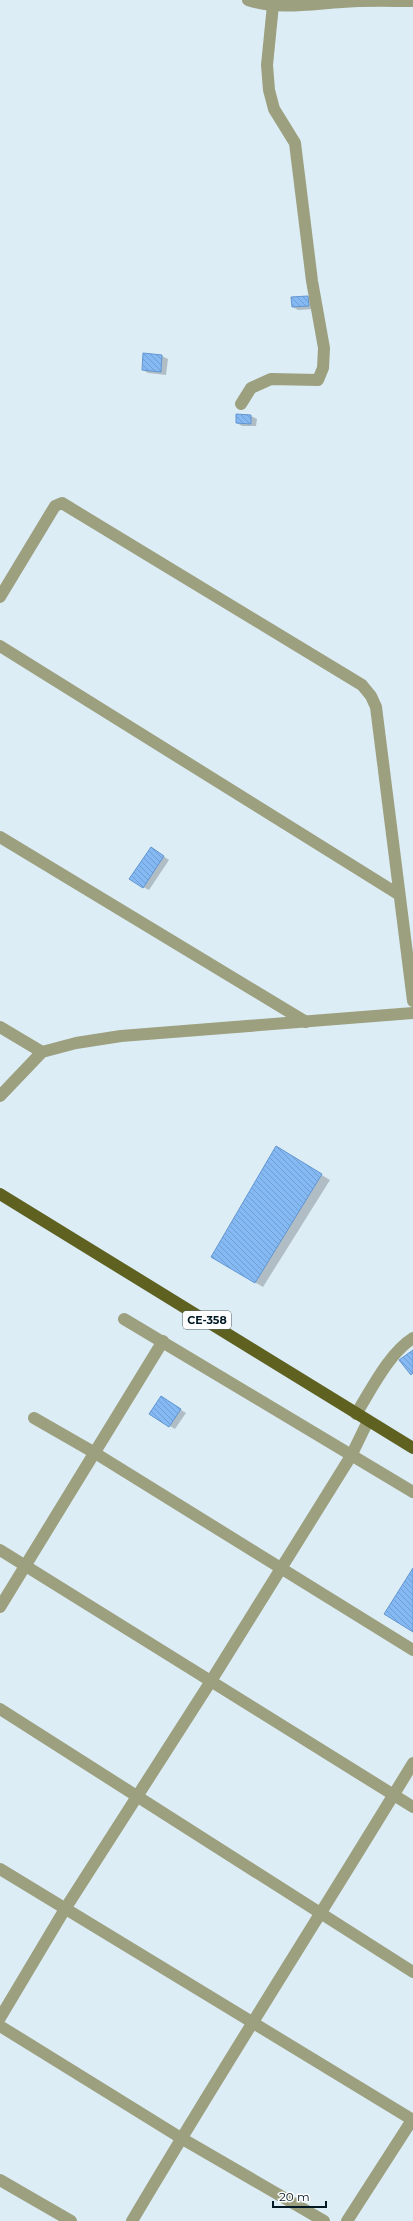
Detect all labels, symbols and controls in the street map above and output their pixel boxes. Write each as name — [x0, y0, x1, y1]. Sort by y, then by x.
road number: CE-358 — [183, 1311, 231, 1329]
scale bar — [273, 2183, 326, 2209]
text: 20 m — [279, 2189, 310, 2204]

